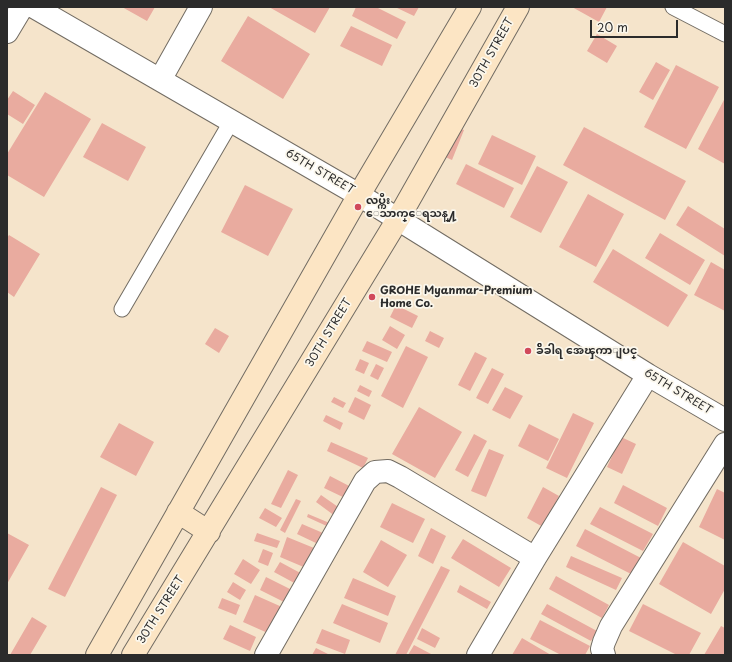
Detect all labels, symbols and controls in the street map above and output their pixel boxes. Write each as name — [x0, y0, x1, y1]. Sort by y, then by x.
scale bar — [592, 12, 680, 38]
street label: 30TH STREET — [467, 16, 517, 90]
text: 20 m — [597, 18, 628, 36]
street label: 65TH STREET — [283, 147, 357, 197]
place label: လပ္ကီး ေသာက္ေရသန္႔ — [366, 194, 456, 220]
marker: လပ္ကီး ေသာက္ေရသန္႔ — [353, 202, 363, 212]
place label: GROHE Myanmar-Premium Home Co. — [380, 284, 533, 310]
marker: GROHE Myanmar-Premium Home Co. — [367, 292, 377, 302]
street label: 30TH STREET — [303, 296, 355, 370]
place label: ခ်ိခါရ အေၾကာျပင္ — [536, 344, 637, 358]
marker: ခ်ိခါရ အေၾကာျပင္ — [523, 346, 533, 356]
street label: 65TH STREET — [642, 366, 714, 418]
street label: 30TH STREET — [135, 574, 187, 646]

